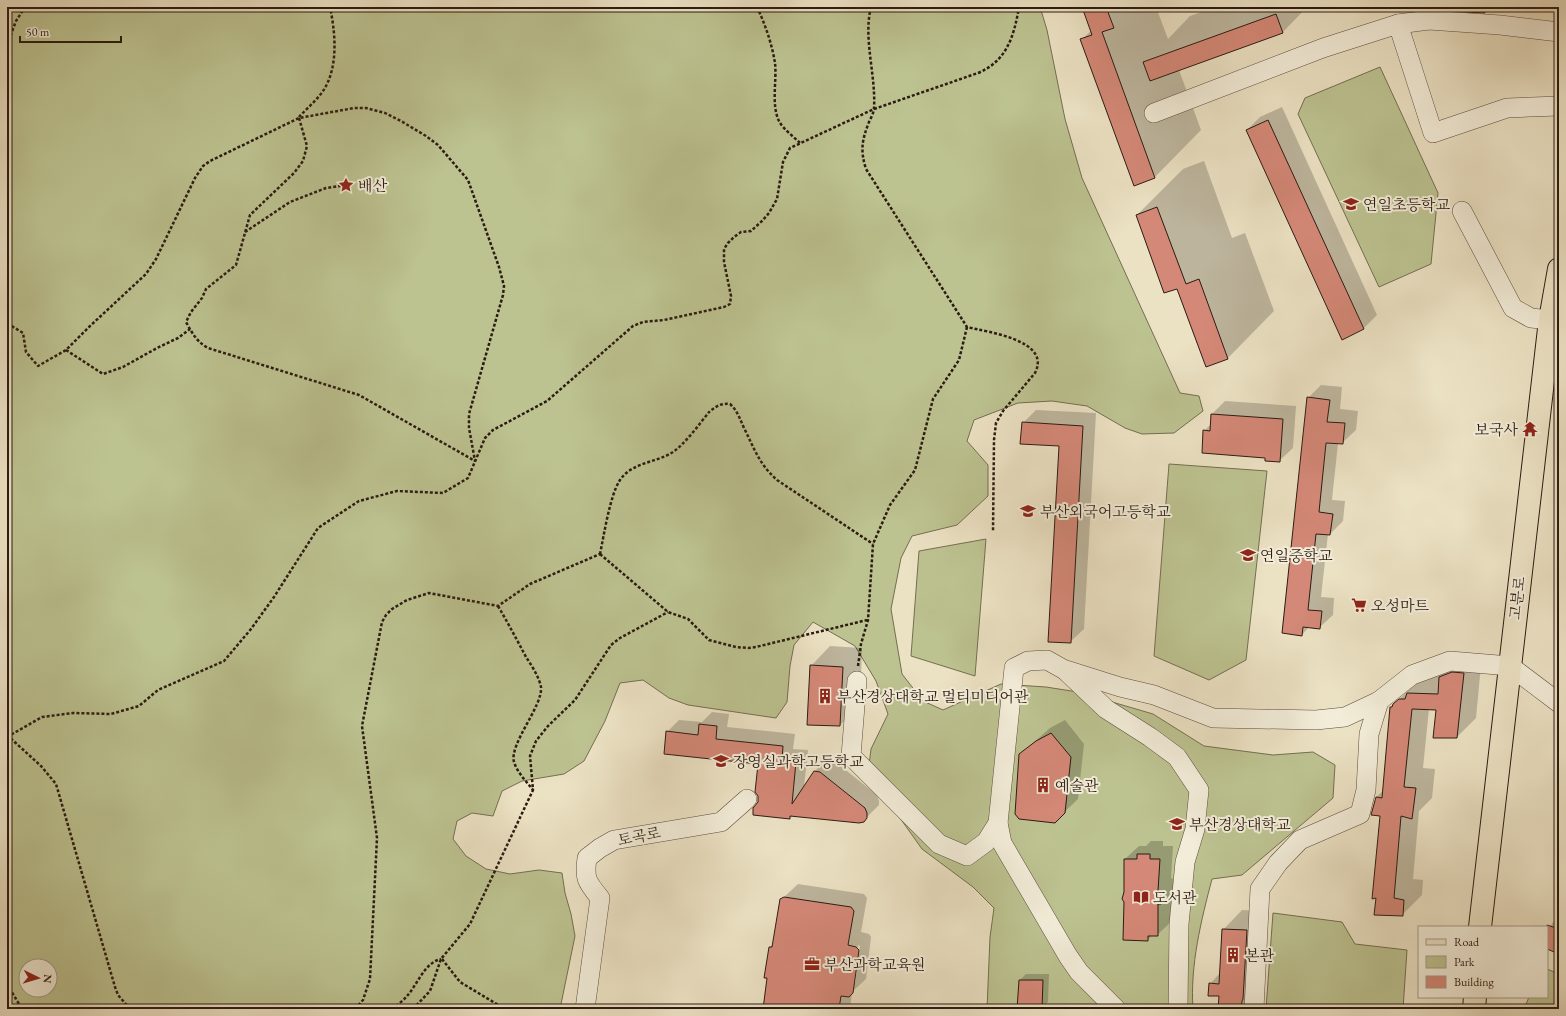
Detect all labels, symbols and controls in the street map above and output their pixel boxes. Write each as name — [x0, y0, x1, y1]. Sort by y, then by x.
scale bar — [20, 18, 121, 44]
text: 50 m — [26, 24, 50, 40]
place icon: 배산 — [337, 176, 355, 194]
place label: 배산 — [358, 176, 387, 195]
school or university icon: 연일초등학교 — [1342, 195, 1360, 213]
place label: 연일초등학교 — [1363, 195, 1450, 214]
place label: 보국사 — [1475, 420, 1518, 439]
temple icon: 보국사 — [1521, 420, 1539, 438]
school or university icon: 부산외국어고등학교 — [1019, 502, 1037, 520]
place label: 부산외국어고등학교 — [1040, 502, 1171, 521]
school or university icon: 연일중학교 — [1239, 546, 1257, 564]
place label: 연일중학교 — [1260, 546, 1333, 565]
street label: 고분로 — [1505, 575, 1529, 621]
supermarket icon: 오성마트 — [1350, 596, 1368, 614]
place label: 오성마트 — [1371, 596, 1429, 615]
building icon: 부산경상대학교 멀티미디어관 — [816, 687, 834, 705]
place label: 부산경상대학교 멀티미디어관 — [837, 687, 1029, 706]
school or university icon: 장영실과학고등학교 — [712, 752, 730, 770]
place label: 장영실과학고등학교 — [733, 752, 864, 771]
building icon: 예술관 — [1034, 776, 1052, 794]
place label: 예술관 — [1055, 776, 1099, 795]
school or university icon: 부산경상대학교 — [1168, 815, 1186, 833]
place label: 부산경상대학교 — [1189, 815, 1291, 834]
street label: 토곡로 — [616, 822, 663, 849]
library icon: 도서관 — [1132, 888, 1150, 906]
place label: 도서관 — [1153, 888, 1197, 907]
legend — [1418, 926, 1548, 998]
text: Road — [1454, 934, 1480, 950]
building icon: 본관 — [1224, 946, 1242, 964]
place label: 본관 — [1245, 946, 1274, 965]
text: Park — [1454, 954, 1475, 970]
office icon: 부산과학교육원 — [803, 955, 821, 973]
place label: 부산과학교육원 — [824, 955, 925, 974]
north arrow — [18, 958, 58, 998]
text: N — [41, 974, 55, 984]
text: Building — [1454, 974, 1495, 990]

